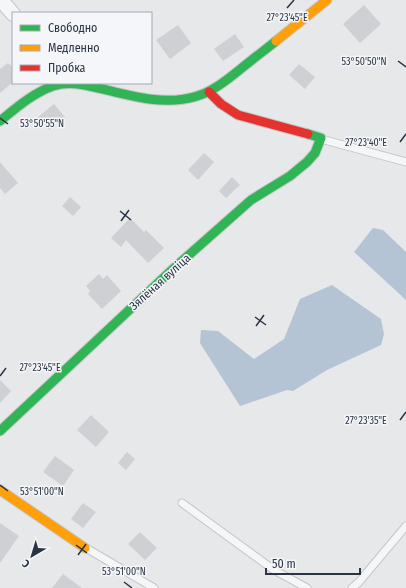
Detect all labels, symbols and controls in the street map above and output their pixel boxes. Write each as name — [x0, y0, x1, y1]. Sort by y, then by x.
legend — [12, 12, 152, 84]
text: 27°23'45"E — [266, 12, 308, 24]
text: Свободно — [48, 21, 97, 35]
text: Медленно — [48, 41, 100, 55]
text: 53°50'50"N — [342, 56, 387, 68]
text: Пробка — [48, 61, 86, 75]
text: 53°50'55"N — [20, 118, 64, 130]
text: 27°23'40"E — [345, 137, 387, 149]
street label: Зялёная вуліца — [127, 251, 193, 313]
text: 27°23'45"E — [19, 362, 61, 374]
text: 27°23'35"E — [345, 415, 387, 427]
text: 53°51'00"N — [20, 486, 64, 498]
north arrow — [12, 536, 52, 576]
scale bar — [266, 550, 360, 576]
text: С — [20, 556, 32, 570]
text: 50 m — [272, 557, 296, 571]
text: 53°51'00"N — [102, 566, 146, 578]

